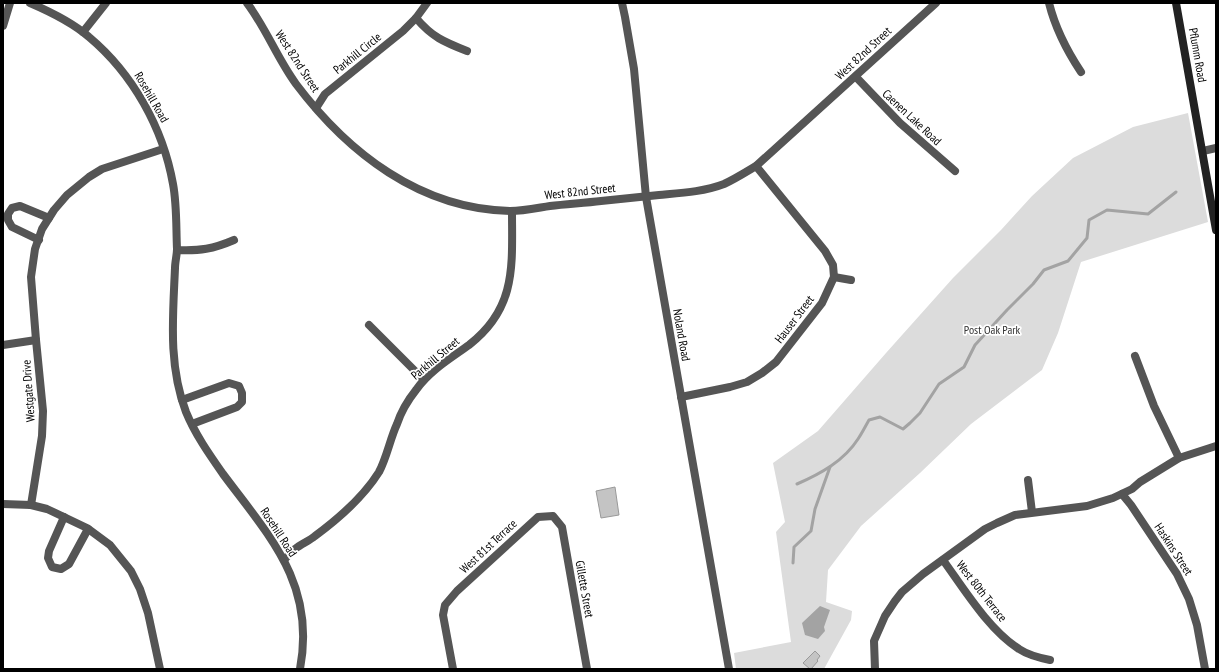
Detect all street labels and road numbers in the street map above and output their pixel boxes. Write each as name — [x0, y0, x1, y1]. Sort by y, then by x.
street label: West 82nd Street — [832, 23, 895, 83]
street label: West 82nd Street — [272, 27, 324, 96]
street label: Pflumm Road — [1186, 27, 1210, 83]
street label: Parkhill Circle — [330, 29, 384, 77]
street label: Rosehill Road — [132, 69, 172, 125]
street label: Caenen Lake Road — [879, 86, 945, 148]
street label: West 82nd Street — [544, 180, 617, 202]
street label: Hauser Street — [771, 292, 817, 346]
street label: Noland Road — [670, 308, 694, 362]
street label: Parkhill Street — [408, 333, 463, 383]
street label: Westgate Drive — [18, 359, 38, 423]
street label: Rosehill Road — [257, 504, 301, 560]
street label: West 81st Terrace — [456, 516, 520, 576]
street label: Haskins Street — [1152, 520, 1197, 579]
street label: West 80th Terrace — [953, 557, 1011, 625]
street label: Gillette Street — [573, 559, 598, 619]

